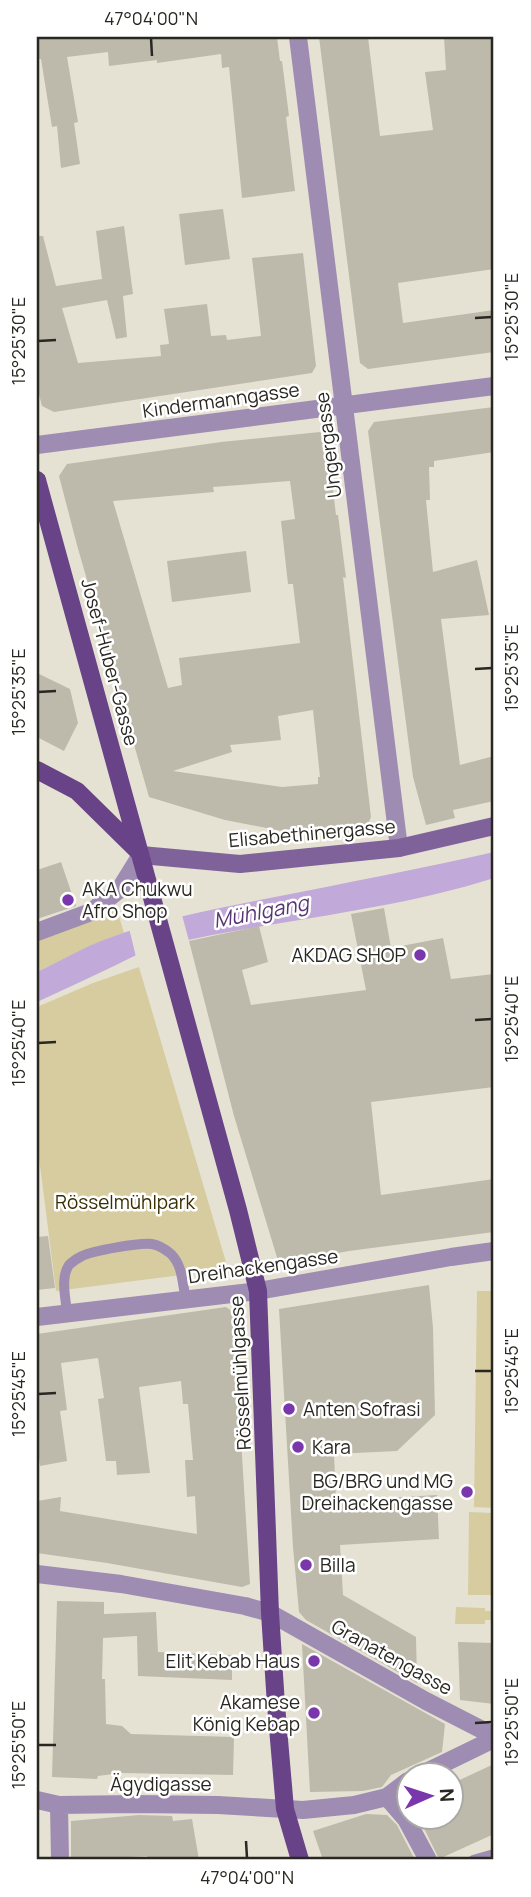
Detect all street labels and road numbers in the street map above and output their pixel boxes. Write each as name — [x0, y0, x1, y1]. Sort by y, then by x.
street label: Kindermanngasse — [141, 376, 301, 424]
street label: Ungergasse — [309, 391, 347, 499]
street label: Josef-Huber-Gasse — [75, 575, 145, 749]
street label: Elisabethinergasse — [227, 813, 397, 853]
street label: Dreihackengasse — [186, 1243, 340, 1289]
street label: Rösselmühlgasse — [223, 1295, 257, 1451]
street label: Granatengasse — [327, 1613, 457, 1701]
street label: Ägydigasse — [110, 1771, 212, 1797]

